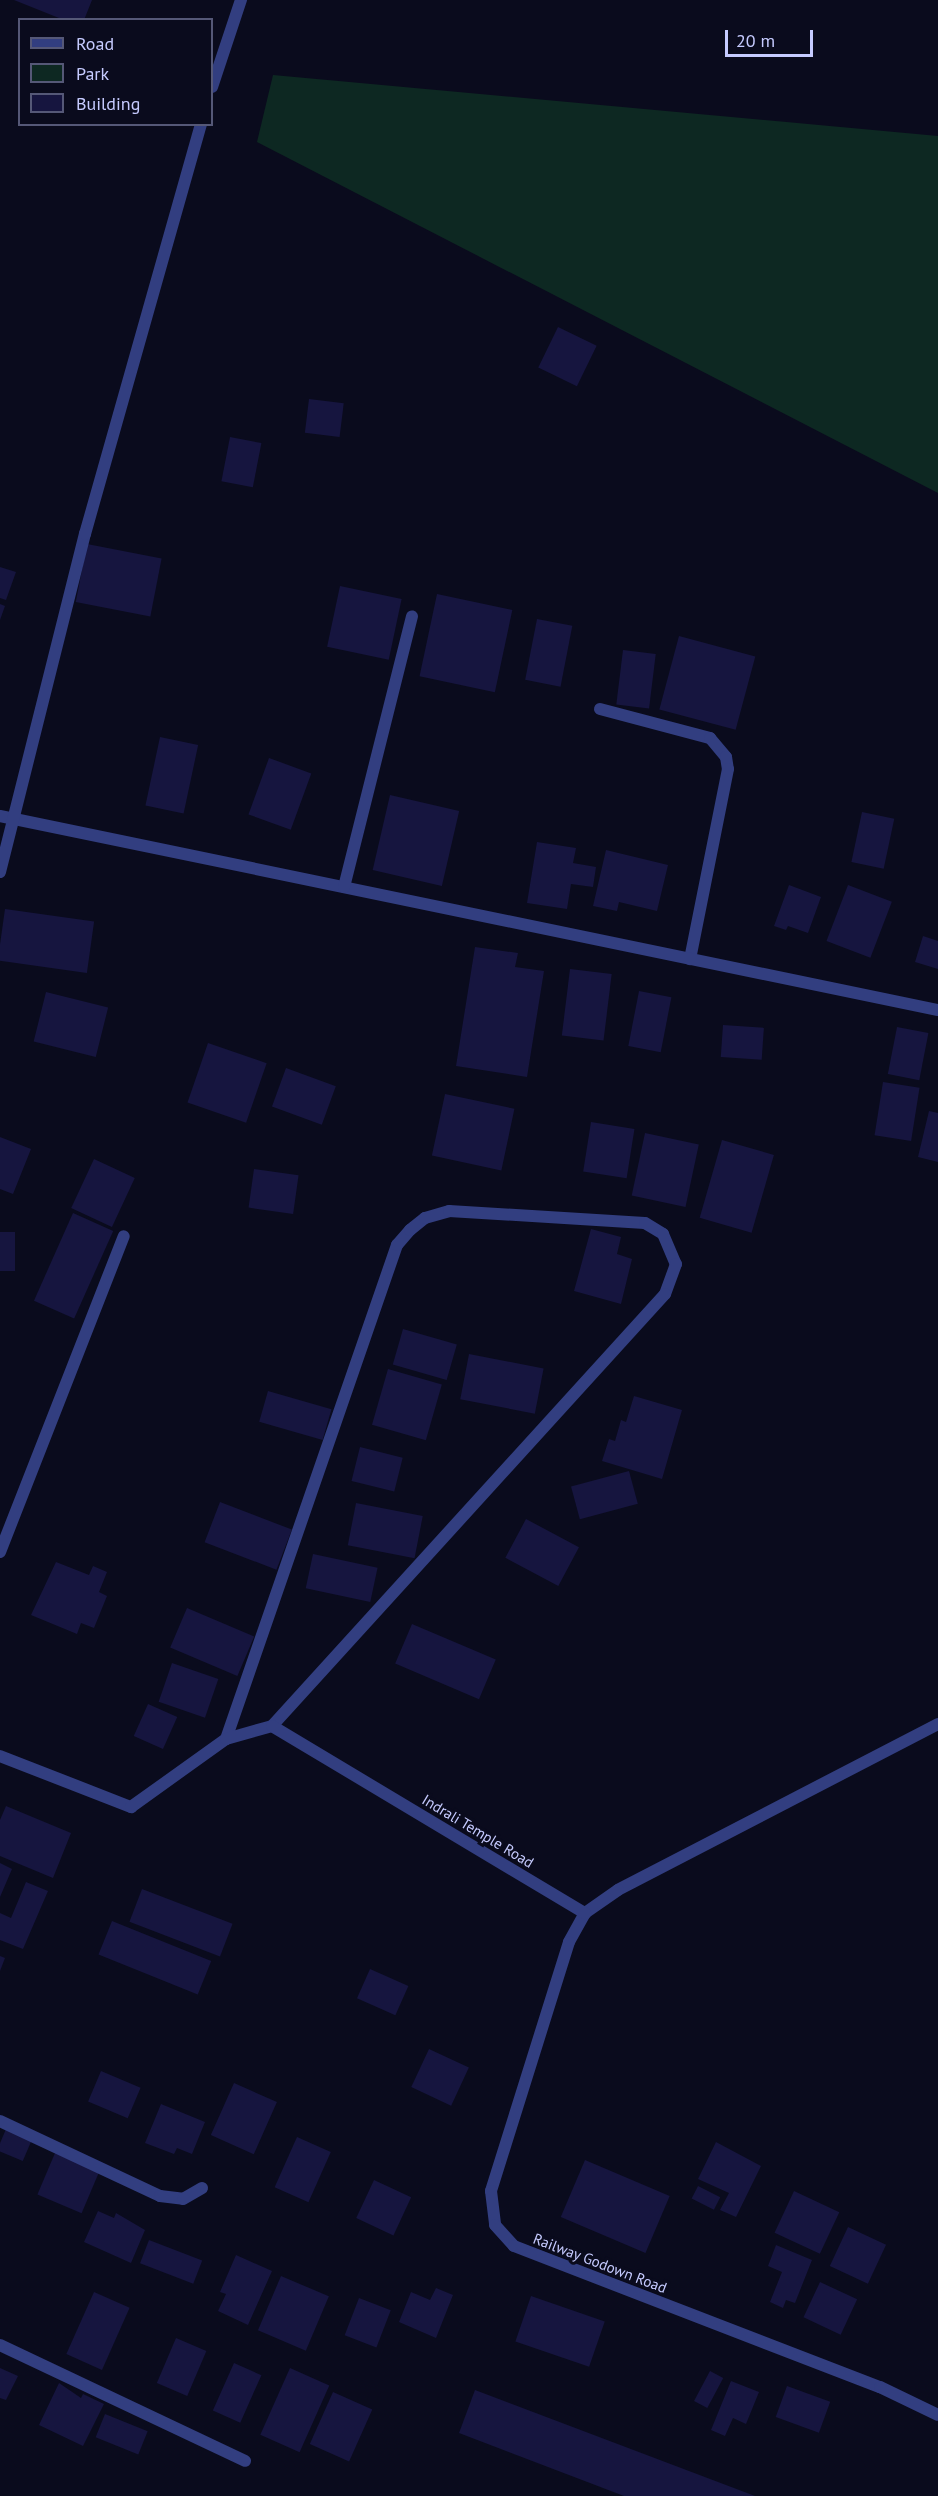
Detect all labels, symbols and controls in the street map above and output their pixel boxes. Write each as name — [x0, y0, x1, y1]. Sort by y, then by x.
legend — [18, 18, 213, 126]
scale bar — [728, 18, 816, 56]
text: 20 m — [736, 29, 775, 52]
text: Road — [76, 32, 114, 55]
text: Park — [76, 62, 109, 85]
text: Building — [76, 92, 140, 115]
street label: Indrali Temple Road — [419, 1790, 537, 1872]
street label: Railway Godown Road — [530, 2229, 670, 2297]

